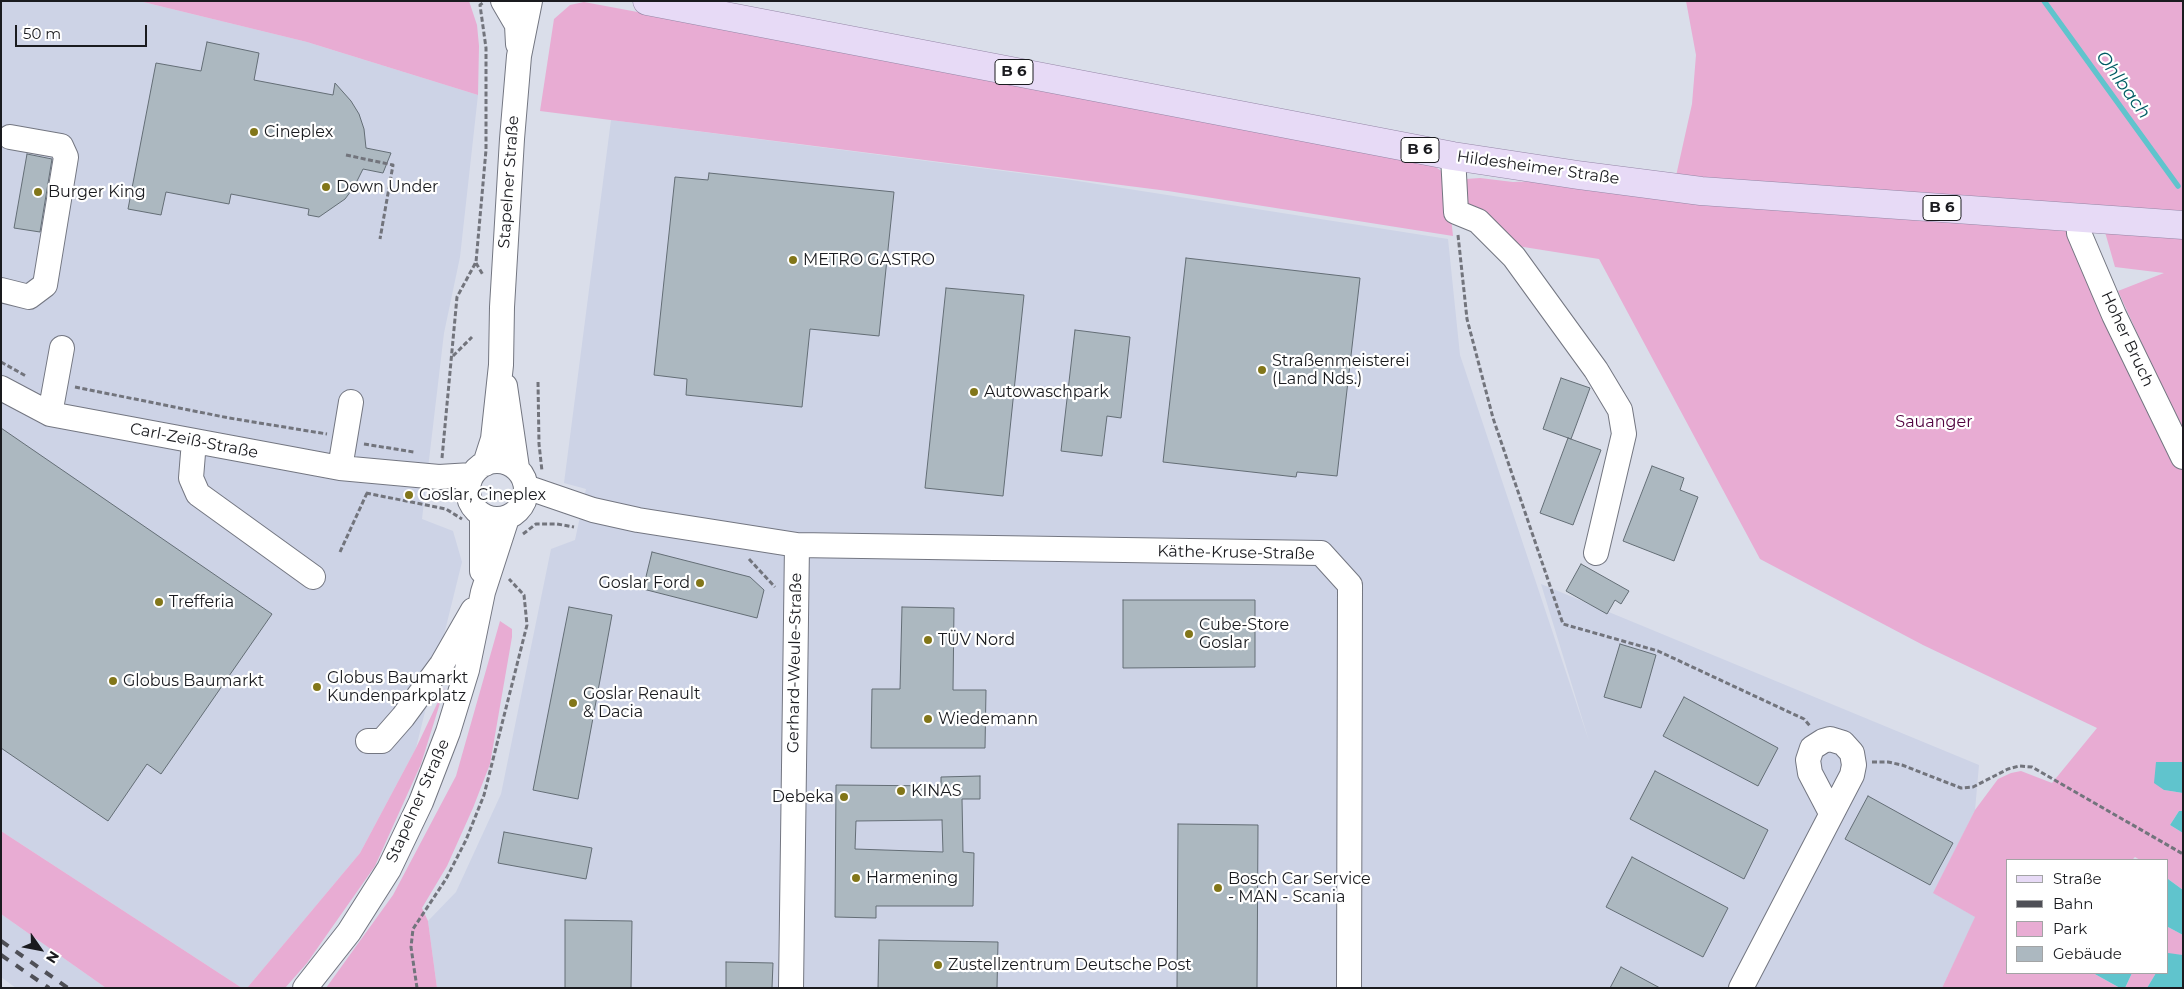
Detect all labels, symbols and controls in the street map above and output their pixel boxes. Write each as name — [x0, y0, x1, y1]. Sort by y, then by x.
scale bar — [18, 15, 150, 47]
text: 50 m — [23, 24, 61, 43]
water label: Ohlbach — [2091, 47, 2155, 123]
road number: B 6 — [995, 60, 1033, 84]
street label: Stapelner Straße — [495, 115, 523, 249]
place label: Cineplex — [264, 122, 333, 142]
marker: Cineplex — [248, 126, 260, 138]
road number: B 6 — [1401, 138, 1439, 162]
street label: Hildesheimer Straße — [1456, 147, 1620, 189]
place label: Down Under — [336, 177, 438, 197]
marker: Down Under — [320, 181, 332, 193]
place label: Burger King — [48, 182, 146, 202]
marker: Burger King — [32, 186, 44, 198]
road number: B 6 — [1923, 196, 1961, 220]
place label: METRO GASTRO — [803, 250, 935, 270]
marker: METRO GASTRO — [787, 254, 799, 266]
street label: Hoher Bruch — [2097, 288, 2157, 390]
place label: Straßenmeisterei (Land Nds.) — [1272, 351, 1409, 389]
marker: Straßenmeisterei (Land Nds.) — [1256, 364, 1268, 376]
place label: Autowaschpark — [984, 382, 1109, 402]
marker: Autowaschpark — [968, 386, 980, 398]
park label: Sauanger — [1895, 412, 1973, 432]
street label: Carl-Zeiß-Straße — [128, 419, 260, 463]
place label: Goslar, Cineplex — [419, 485, 546, 505]
marker: Goslar, Cineplex — [403, 489, 415, 501]
street label: Käthe-Kruse-Straße — [1157, 542, 1315, 564]
place label: Goslar Ford — [599, 573, 690, 593]
street label: Gerhard-Weule-Straße — [784, 573, 806, 753]
marker: Goslar Ford — [694, 577, 706, 589]
place label: Trefferia — [169, 592, 234, 612]
marker: Trefferia — [153, 596, 165, 608]
place label: Cube-Store Goslar — [1199, 615, 1289, 653]
marker: Cube-Store Goslar — [1183, 628, 1195, 640]
place label: TÜV Nord — [938, 630, 1015, 650]
marker: TÜV Nord — [922, 634, 934, 646]
place label: Globus Baumarkt Kundenparkplatz — [327, 668, 468, 706]
place label: Globus Baumarkt — [123, 671, 264, 691]
marker: Globus Baumarkt — [107, 675, 119, 687]
marker: Globus Baumarkt Kundenparkplatz — [311, 681, 323, 693]
place label: Goslar Renault & Dacia — [583, 684, 700, 722]
marker: Goslar Renault & Dacia — [567, 697, 579, 709]
place label: Wiedemann — [938, 709, 1038, 729]
marker: Wiedemann — [922, 713, 934, 725]
street label: Stapelner Straße — [382, 736, 454, 866]
place label: KINAS — [911, 781, 962, 801]
marker: KINAS — [895, 785, 907, 797]
place label: Debeka — [772, 787, 834, 807]
marker: Debeka — [838, 791, 850, 803]
legend — [2006, 859, 2169, 974]
place label: Harmening — [866, 868, 958, 888]
place label: Bosch Car Service - MAN - Scania — [1228, 869, 1371, 907]
text: Straße — [2053, 869, 2102, 888]
marker: Harmening — [850, 872, 862, 884]
marker: Bosch Car Service - MAN - Scania — [1212, 882, 1224, 894]
text: Bahn — [2053, 894, 2093, 913]
text: Park — [2053, 919, 2087, 938]
north arrow — [15, 924, 65, 974]
text: Gebäude — [2053, 944, 2122, 963]
text: N — [42, 948, 63, 967]
place label: Zustellzentrum Deutsche Post — [948, 955, 1192, 975]
marker: Zustellzentrum Deutsche Post — [932, 959, 944, 971]

